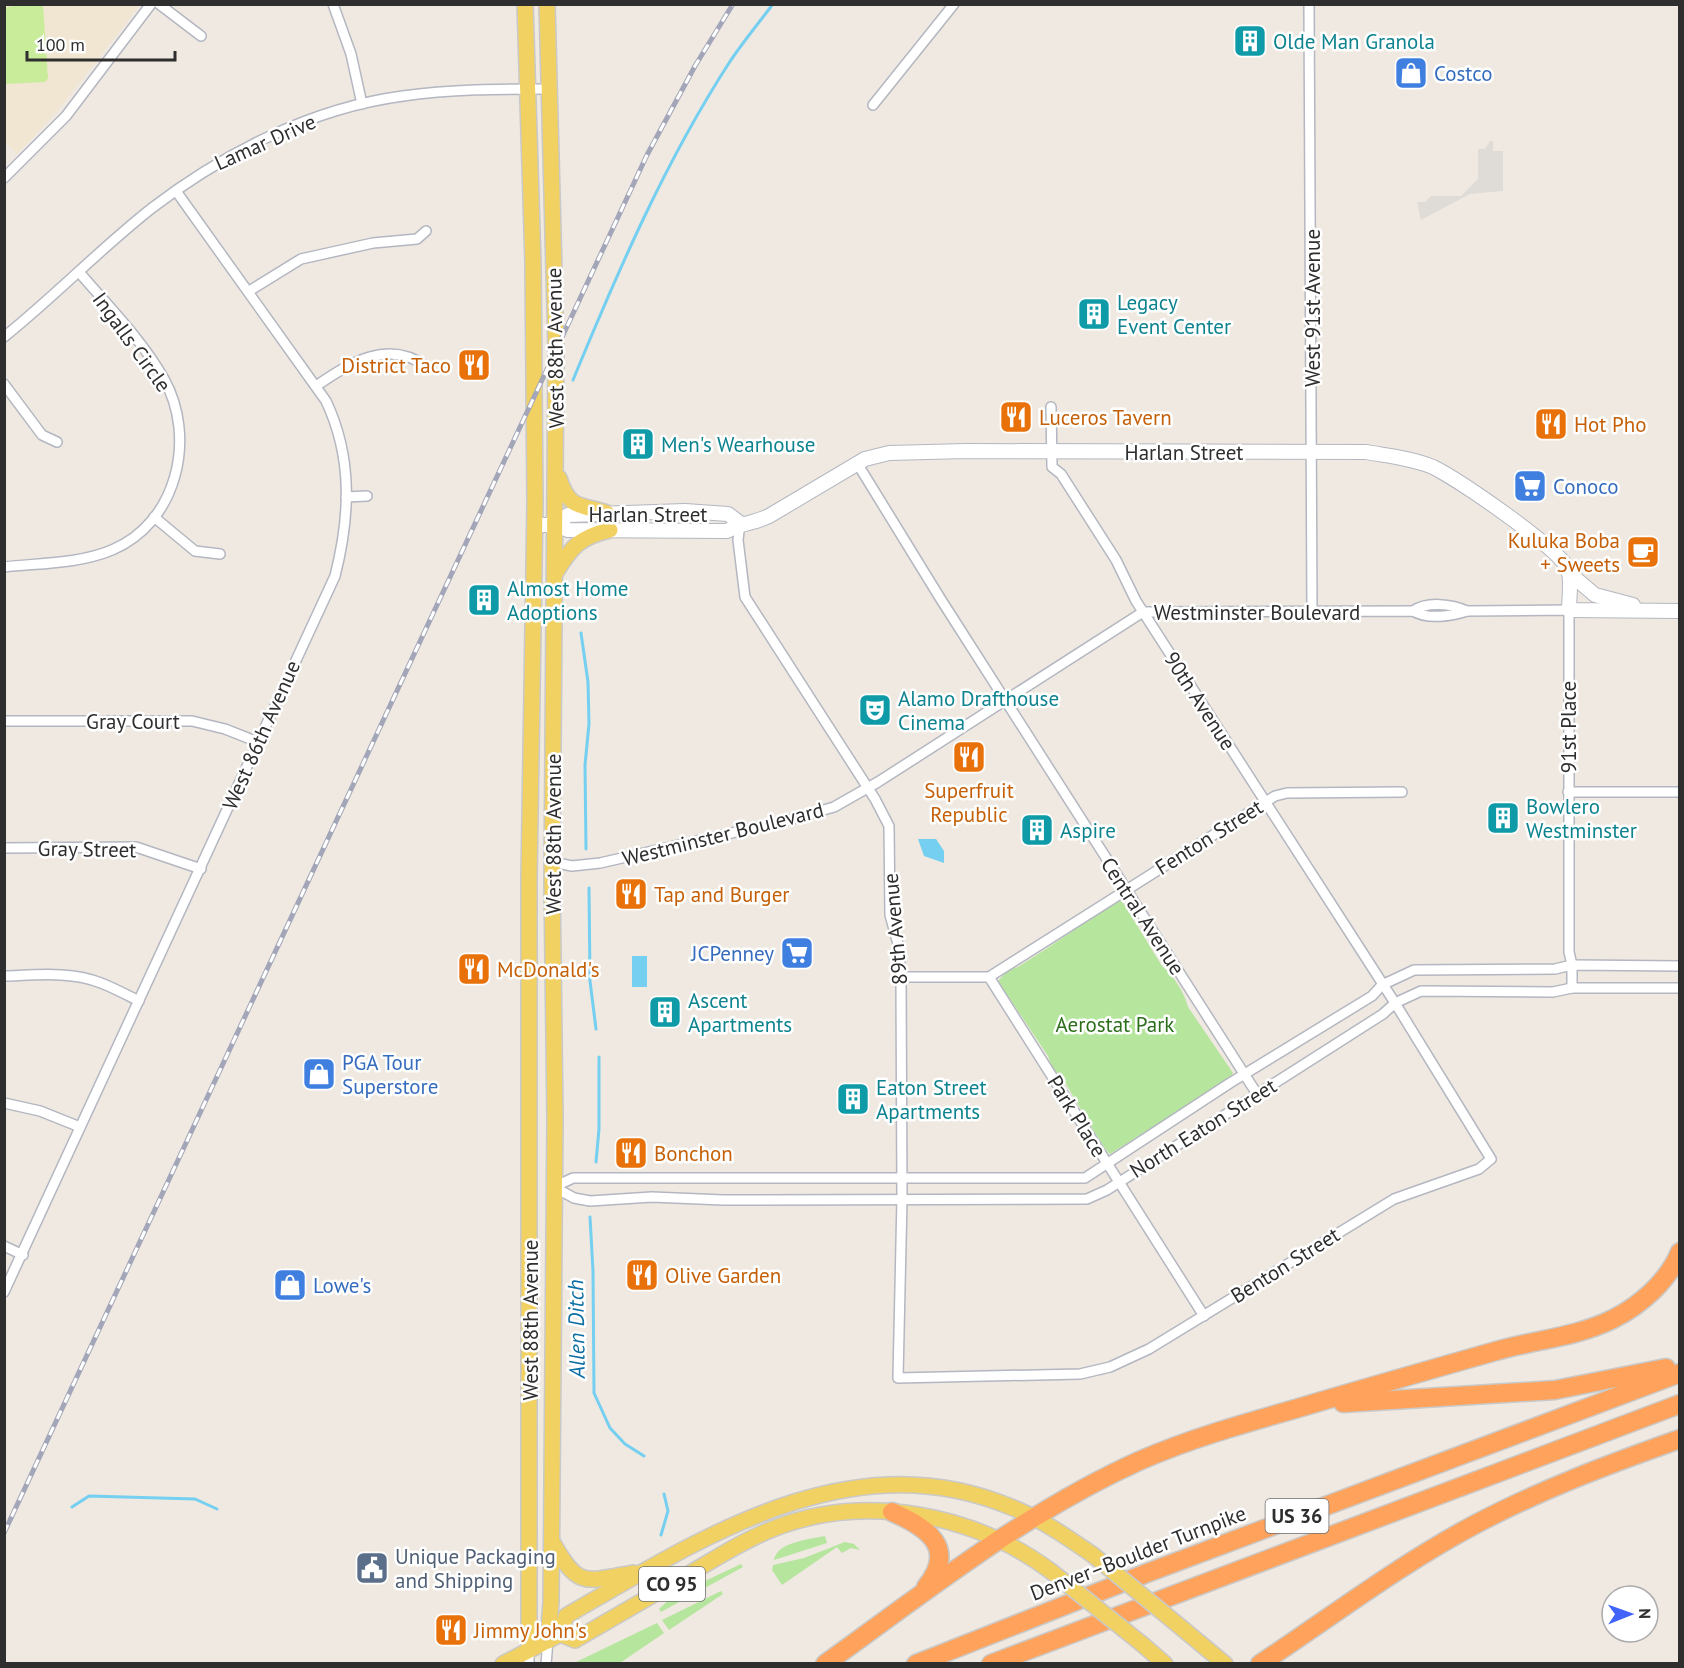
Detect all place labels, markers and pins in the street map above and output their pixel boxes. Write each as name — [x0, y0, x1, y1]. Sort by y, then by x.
building icon: Olde Man Granola — [1232, 23, 1268, 59]
place label: Olde Man Granola — [1273, 28, 1435, 55]
shop icon: Costco — [1393, 55, 1429, 91]
place label: Costco — [1434, 60, 1493, 87]
place label: Legacy Event Center — [1117, 289, 1231, 340]
building icon: Legacy Event Center — [1076, 296, 1112, 332]
restaurant icon: District Taco — [456, 347, 492, 383]
place label: District Taco — [341, 352, 451, 379]
restaurant icon: Luceros Tavern — [998, 399, 1034, 435]
place label: Luceros Tavern — [1039, 404, 1172, 431]
restaurant icon: Hot Pho — [1533, 406, 1569, 442]
place label: Hot Pho — [1574, 411, 1647, 438]
building icon: Men's Wearhouse — [620, 426, 656, 462]
place label: Men's Wearhouse — [661, 431, 815, 458]
supermarket icon: Conoco — [1512, 468, 1548, 504]
place label: Conoco — [1553, 473, 1619, 500]
place label: Kuluka Boba + Sweets — [1508, 527, 1620, 578]
cafe icon: Kuluka Boba + Sweets — [1625, 534, 1661, 570]
place label: Almost Home Adoptions — [507, 575, 628, 626]
building icon: Almost Home Adoptions — [466, 582, 502, 618]
place label: Alamo Drafthouse Cinema — [898, 685, 1059, 736]
theatre icon: Alamo Drafthouse Cinema — [857, 692, 893, 728]
restaurant icon: Superfruit Republic — [951, 739, 987, 775]
place label: Superfruit Republic — [924, 777, 1014, 828]
place label: Bowlero Westminster — [1526, 793, 1637, 844]
building icon: Bowlero Westminster — [1485, 800, 1521, 836]
building icon: Aspire — [1019, 812, 1055, 848]
place label: Aspire — [1060, 817, 1116, 844]
restaurant icon: Tap and Burger — [613, 876, 649, 912]
place label: Tap and Burger — [654, 881, 789, 908]
supermarket icon: JCPenney — [779, 935, 815, 971]
place label: JCPenney — [690, 940, 774, 967]
restaurant icon: McDonald's — [456, 951, 492, 987]
place label: McDonald's — [497, 956, 600, 983]
place label: Ascent Apartments — [688, 987, 792, 1038]
building icon: Ascent Apartments — [647, 994, 683, 1030]
place label: PGA Tour Superstore — [342, 1049, 438, 1100]
shop icon: PGA Tour Superstore — [301, 1056, 337, 1092]
place label: Eaton Street Apartments — [876, 1074, 987, 1125]
building icon: Eaton Street Apartments — [835, 1081, 871, 1117]
restaurant icon: Bonchon — [613, 1135, 649, 1171]
place label: Bonchon — [654, 1140, 733, 1167]
restaurant icon: Olive Garden — [624, 1257, 660, 1293]
place label: Olive Garden — [665, 1262, 781, 1289]
shop icon: Lowe's — [272, 1267, 308, 1303]
place label: Lowe's — [313, 1272, 371, 1299]
place label: Unique Packaging and Shipping — [395, 1543, 556, 1594]
public building icon: Unique Packaging and Shipping — [354, 1550, 390, 1586]
restaurant icon: Jimmy John's — [433, 1612, 469, 1648]
place label: Jimmy John's — [473, 1617, 587, 1644]

